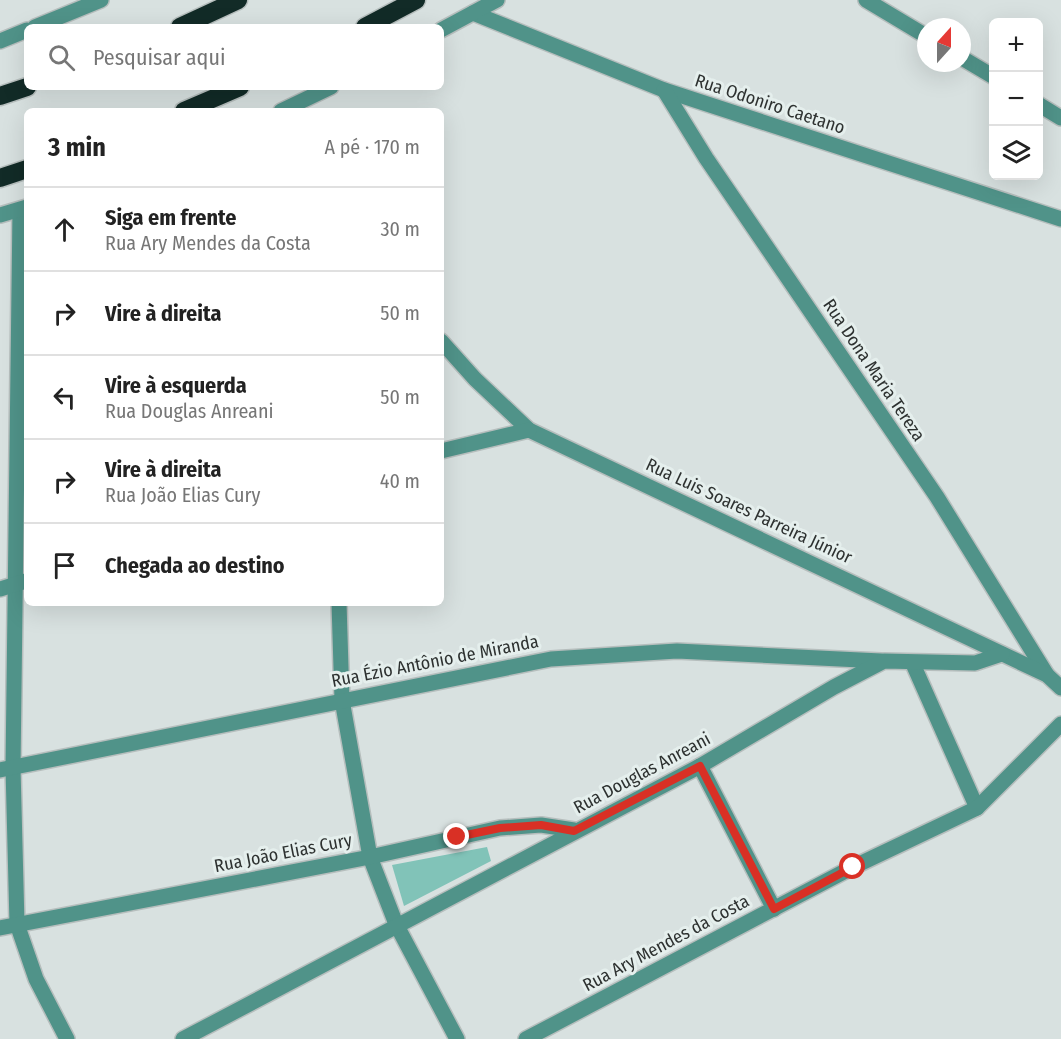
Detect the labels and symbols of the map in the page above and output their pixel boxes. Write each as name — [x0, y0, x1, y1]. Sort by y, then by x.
north arrow — [917, 18, 971, 72]
street label: Rua Odoniro Caetano — [692, 69, 848, 139]
street label: Rua Dona Maria Tereza — [818, 295, 930, 445]
street label: Rua Luis Soares Parreira Júnior — [642, 453, 856, 569]
street label: Rua Ézio Antônio de Miranda — [329, 629, 541, 692]
street label: Rua Douglas Anreani — [570, 728, 714, 818]
route end — [443, 823, 469, 849]
street label: Rua João Elias Cury — [212, 829, 354, 877]
route start — [839, 853, 865, 879]
street label: Rua Ary Mendes da Costa — [579, 890, 753, 996]

